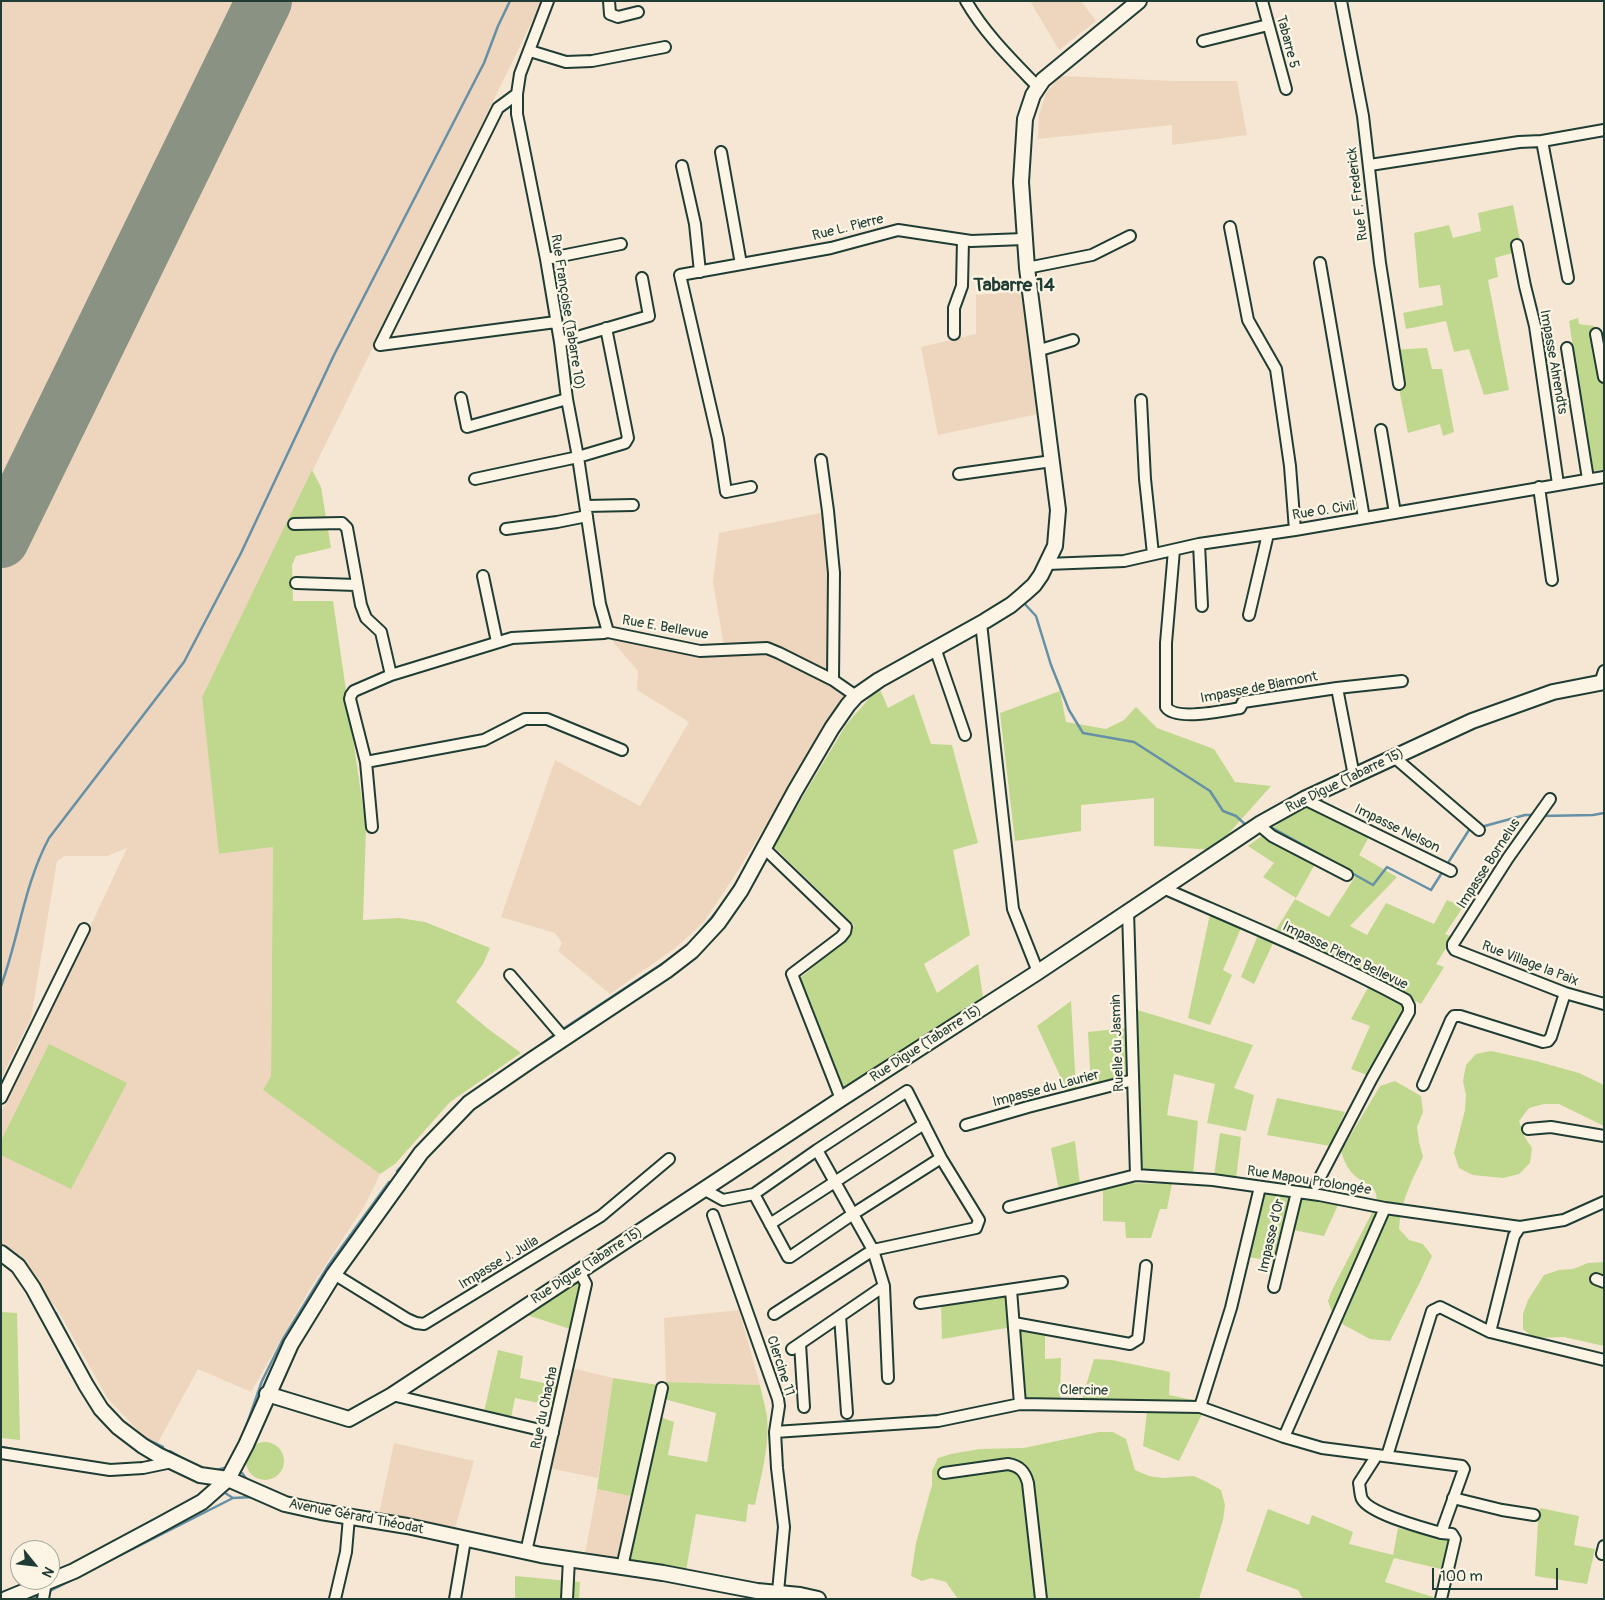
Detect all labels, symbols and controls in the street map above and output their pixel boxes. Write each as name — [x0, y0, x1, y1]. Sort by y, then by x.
street label: Tabarre 5 — [1272, 14, 1302, 70]
street label: Rue F. Frederick — [1344, 146, 1372, 242]
street label: Rue L. Pierre — [811, 211, 885, 245]
street label: Rue Françoise (Tabarre 10) — [546, 233, 588, 391]
district label: Tabarre 14 — [973, 275, 1055, 297]
street label: Impasse Ahrendts — [1536, 309, 1570, 415]
street label: Rue O. Civil — [1291, 498, 1357, 524]
street label: Rue E. Bellevue — [621, 612, 709, 644]
street label: Impasse de Biamont — [1199, 668, 1319, 708]
street label: Rue Digue (Tabarre 15) — [1283, 745, 1407, 817]
street label: Impasse Nelson — [1351, 801, 1443, 857]
street label: Impasse Bornelus — [1454, 816, 1524, 912]
street label: Impasse Pierre Bellevue — [1280, 918, 1410, 994]
street label: Rue Village la Paix — [1479, 938, 1581, 990]
street label: Ruelle du Jasmin — [1108, 994, 1128, 1092]
street label: Rue Digue (Tabarre 15) — [867, 1002, 985, 1086]
street label: Impasse du Laurier — [991, 1067, 1101, 1111]
street label: Rue Mapou Prolongée — [1246, 1163, 1372, 1199]
street label: Impasse d'Or — [1255, 1197, 1289, 1275]
street label: Rue Digue (Tabarre 15) — [528, 1224, 646, 1308]
street label: Impasse J. Julia — [456, 1233, 542, 1293]
street label: Clercine 11 — [762, 1334, 798, 1398]
street label: Rue du Chacha — [528, 1365, 562, 1451]
street label: Clercine — [1060, 1382, 1108, 1400]
street label: Avenue Gérard Théodat — [287, 1496, 425, 1538]
north arrow — [10, 1540, 60, 1590]
scale bar — [1435, 1558, 1561, 1590]
text: N — [38, 1564, 57, 1580]
text: 100 m — [1440, 1567, 1483, 1586]

